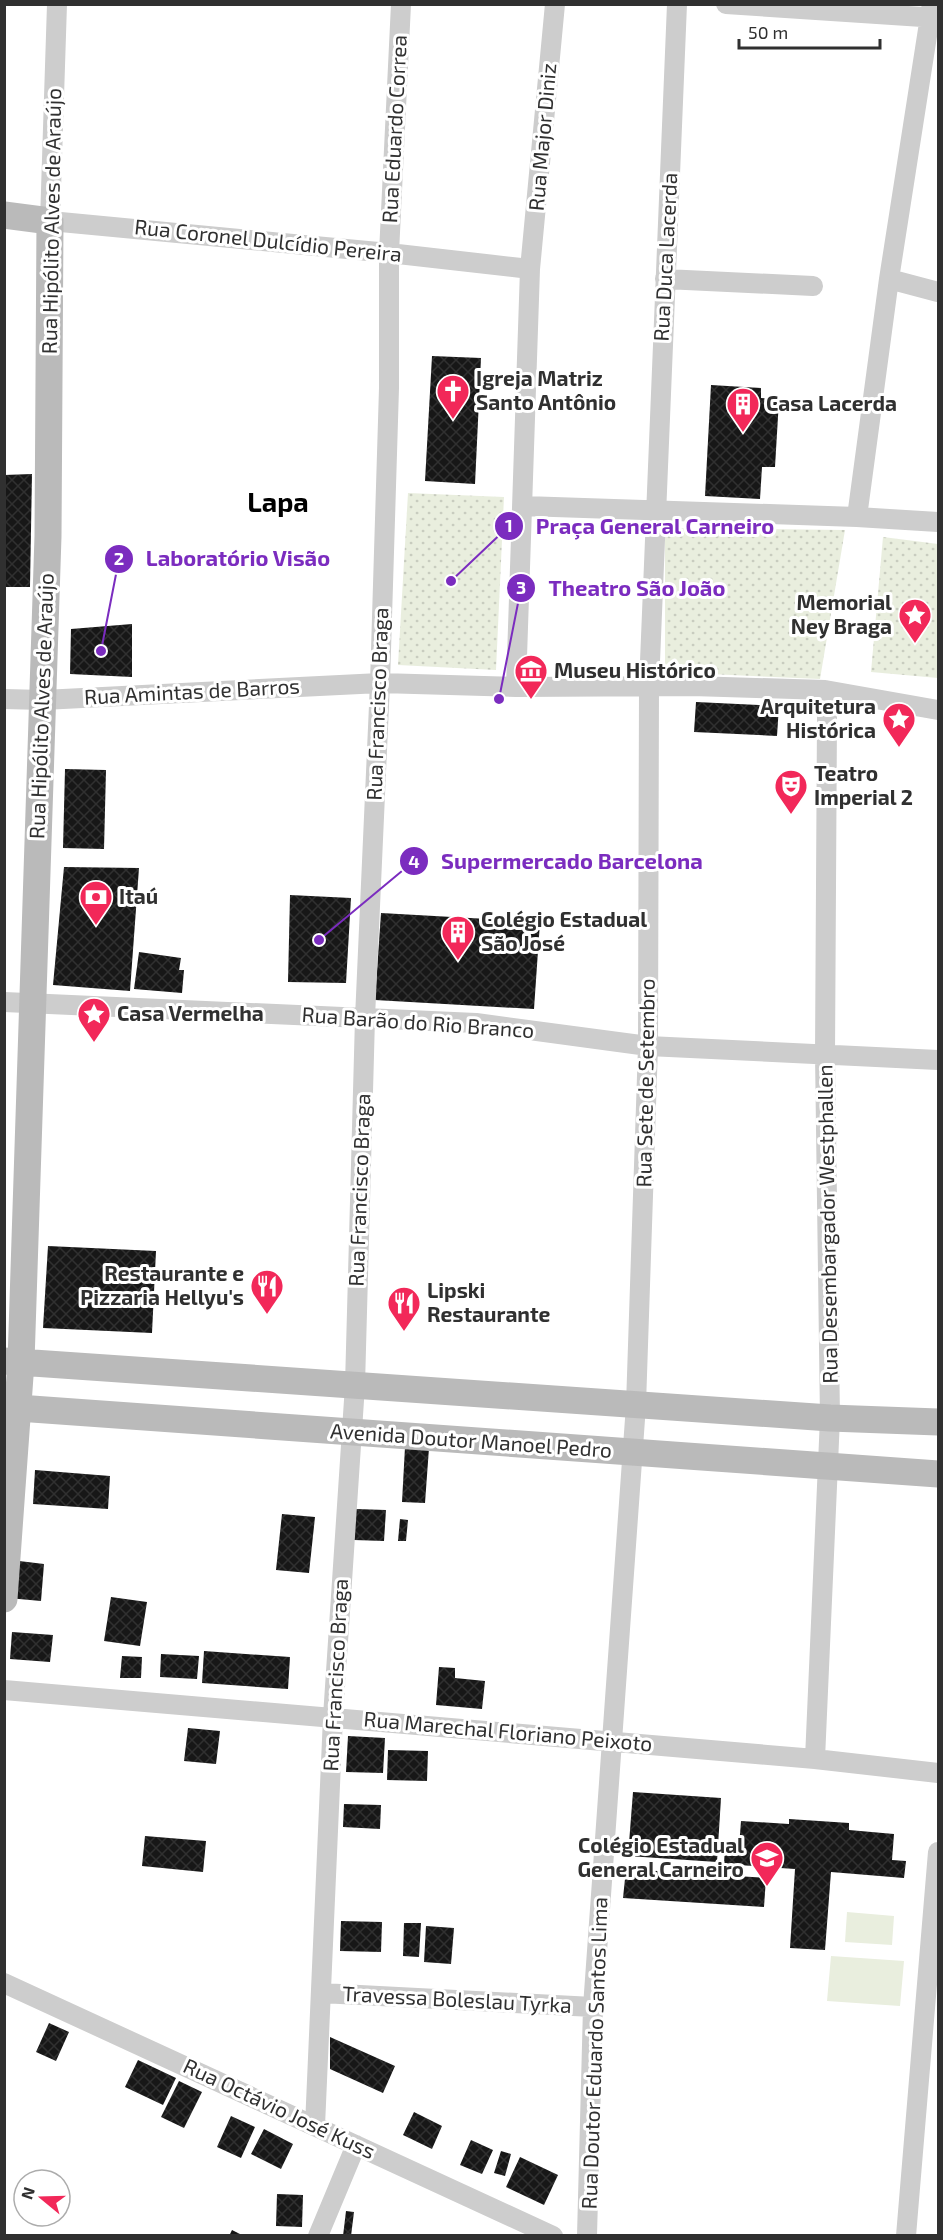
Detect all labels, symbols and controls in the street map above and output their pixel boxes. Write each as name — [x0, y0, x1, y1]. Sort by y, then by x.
scale bar — [739, 12, 880, 50]
text: 50 m — [748, 21, 788, 43]
street label: Rua Eduardo Correa — [376, 34, 411, 224]
street label: Rua Major Diniz — [523, 62, 561, 212]
street label: Rua Hipólito Alves de Araújo — [36, 88, 66, 354]
street label: Rua Duca Lacerda — [648, 172, 681, 342]
street label: Rua Coronel Dulcídio Pereira — [133, 213, 403, 266]
place label: Igreja Matriz Santo Antônio — [476, 365, 616, 414]
church icon: Igreja Matriz Santo Antônio — [435, 373, 471, 420]
building icon: Casa Lacerda — [725, 386, 761, 433]
place label: Casa Lacerda — [766, 390, 897, 415]
district label: Lapa — [247, 485, 309, 517]
callout: Praça General Carneiro — [494, 506, 787, 546]
text: Praça General Carneiro — [536, 512, 774, 540]
text: 1 — [505, 514, 513, 536]
callout: Laboratório Visão — [104, 539, 343, 579]
text: Laboratório Visão — [146, 544, 330, 570]
text: 2 — [114, 547, 124, 569]
callout: Theatro São João — [506, 568, 737, 608]
street label: Rua Hipólito Alves de Araújo — [23, 572, 59, 839]
text: Theatro São João — [549, 574, 725, 600]
text: 3 — [516, 576, 526, 598]
place label: Memorial Ney Braga — [791, 589, 892, 639]
place icon: Memorial Ney Braga — [897, 597, 933, 644]
street label: Rua Francisco Braga — [361, 607, 392, 801]
museum icon: Museu Histórico — [513, 653, 549, 700]
place label: Museu Histórico — [554, 657, 716, 682]
street label: Rua Amintas de Barros — [83, 672, 300, 709]
place label: Arquitetura Histórica — [760, 693, 876, 742]
place icon: Arquitetura Histórica — [881, 701, 917, 748]
place label: Teatro Imperial 2 — [814, 760, 913, 809]
theatre icon: Teatro Imperial 2 — [773, 768, 809, 815]
callout: Supermercado Barcelona — [399, 841, 715, 881]
text: Supermercado Barcelona — [441, 847, 703, 873]
text: 4 — [408, 850, 420, 872]
bank icon: Itaú — [78, 879, 114, 926]
place label: Itaú — [119, 883, 158, 908]
place label: Colégio Estadual São José — [481, 906, 647, 955]
building icon: Colégio Estadual São José — [440, 914, 476, 961]
street label: Rua Sete de Setembro — [630, 978, 659, 1188]
place icon: Casa Vermelha — [76, 996, 112, 1043]
place label: Casa Vermelha — [117, 1000, 264, 1025]
street label: Rua Barão do Rio Branco — [301, 1001, 535, 1042]
street label: Rua Desembargador Westphallen — [811, 1064, 842, 1384]
street label: Rua Francisco Braga — [343, 1093, 374, 1287]
place label: Restaurante e Pizzaria Hellyu's — [80, 1260, 244, 1310]
restaurant icon: Restaurante e Pizzaria Hellyu's — [249, 1268, 285, 1315]
place label: Lipski Restaurante — [427, 1277, 551, 1326]
restaurant icon: Lipski Restaurante — [386, 1285, 422, 1332]
street label: Avenida Doutor Manoel Pedro — [329, 1417, 613, 1462]
street label: Rua Francisco Braga — [317, 1578, 352, 1772]
street label: Rua Marechal Floriano Peixoto — [363, 1705, 654, 1756]
place label: Colégio Estadual General Carneiro — [578, 1832, 744, 1881]
school or university icon: Colégio Estadual General Carneiro — [749, 1840, 785, 1887]
street label: Rua Doutor Eduardo Santos Lima — [576, 1896, 611, 2210]
street label: Travessa Boleslau Tyrka — [342, 1980, 572, 2017]
street label: Rua Octávio José Kuss — [180, 2052, 380, 2163]
north arrow — [12, 2168, 72, 2228]
text: N — [16, 2184, 38, 2202]

